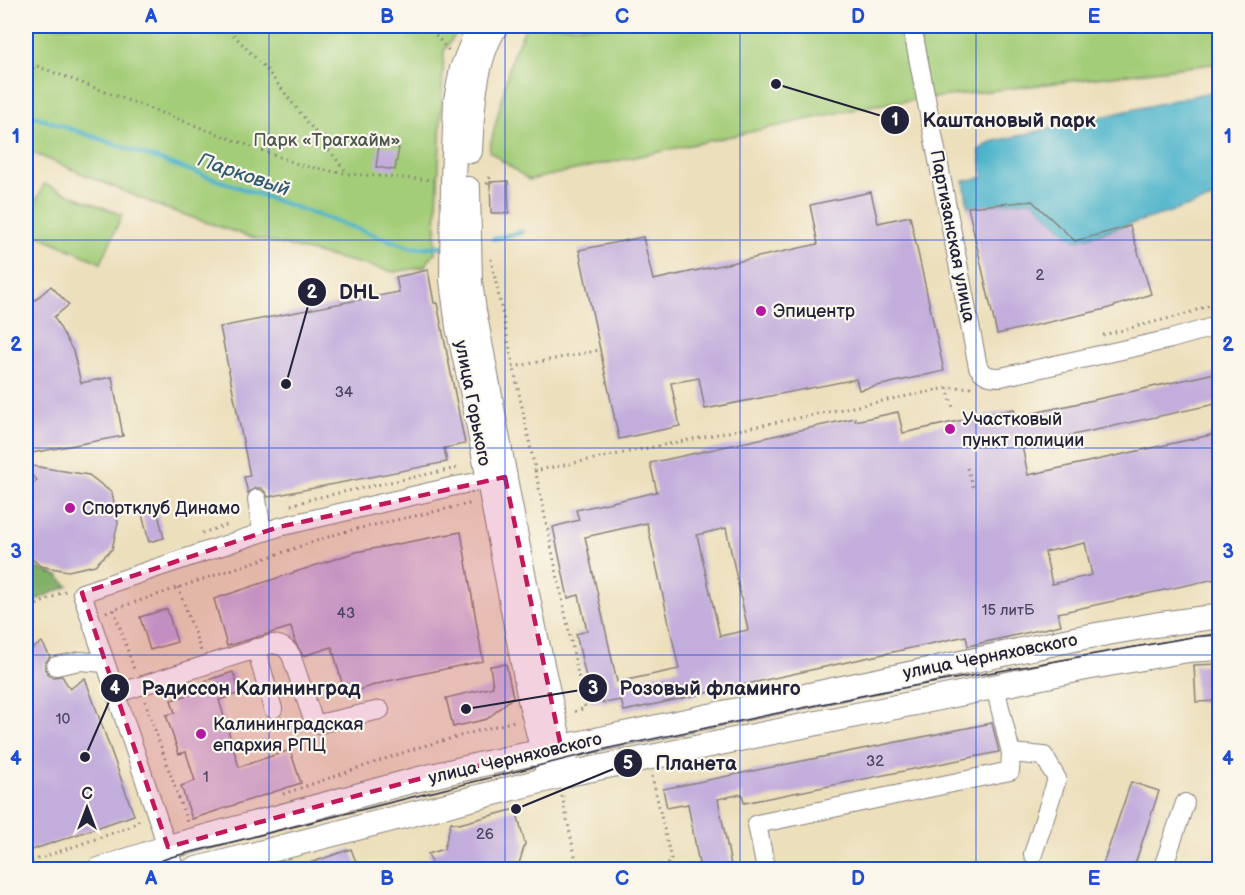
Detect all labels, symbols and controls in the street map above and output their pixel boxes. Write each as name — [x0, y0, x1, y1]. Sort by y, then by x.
text: A — [144, 5, 158, 29]
text: B — [380, 5, 394, 29]
text: C — [615, 5, 629, 29]
text: D — [851, 5, 865, 29]
text: E — [1088, 5, 1101, 29]
callout: Каштановый парк — [880, 101, 1107, 139]
text: Каштановый парк — [923, 109, 1096, 133]
text: 1 — [891, 110, 899, 131]
text: 1 — [12, 125, 20, 149]
text: 1 — [1224, 125, 1232, 149]
park label: Парк «Трагхайм» — [253, 130, 401, 151]
water label: Парковый — [195, 148, 293, 202]
street label: Партизанская улица — [925, 148, 980, 324]
house number: 2 — [1036, 266, 1045, 285]
callout: DHL — [297, 273, 391, 311]
text: DHL — [339, 281, 380, 305]
text: 2 — [307, 282, 318, 303]
place label: Эпицентр — [773, 301, 855, 322]
marker: Эпицентр — [754, 304, 768, 318]
text: 2 — [10, 333, 22, 357]
text: 2 — [1222, 333, 1234, 357]
street label: улица Горького — [450, 338, 495, 468]
house number: 34 — [335, 383, 353, 402]
place label: Участковый пункт полиции — [962, 409, 1084, 451]
marker: Участковый пункт полиции — [943, 422, 957, 436]
place label: Спортклуб Динамо — [82, 498, 240, 519]
marker: Спортклуб Динамо — [63, 501, 77, 515]
text: 3 — [10, 540, 22, 564]
text: 3 — [1222, 540, 1234, 564]
house number: 15 литБ — [982, 601, 1035, 620]
house number: 43 — [337, 604, 355, 623]
street label: улица Черняховского — [901, 629, 1079, 684]
callout: Рэдиссон Калининград — [100, 669, 373, 707]
callout: Розовый фламинго — [578, 669, 813, 707]
text: Рэдиссон Калининград — [142, 677, 361, 701]
text: Розовый фламинго — [619, 677, 801, 701]
text: 4 — [110, 678, 121, 699]
text: 3 — [588, 678, 598, 699]
house number: 10 — [56, 710, 70, 729]
place label: Калининградская епархия РПЦ — [213, 714, 363, 756]
marker: Калининградская епархия РПЦ — [194, 727, 208, 741]
street label: улица Черняховского — [426, 728, 604, 789]
callout: Планета — [613, 744, 748, 782]
text: 4 — [10, 747, 22, 771]
text: 4 — [1222, 747, 1234, 771]
text: Планета — [655, 752, 737, 776]
house number: 32 — [866, 752, 884, 771]
text: 5 — [623, 753, 633, 774]
house number: 1 — [203, 768, 209, 787]
north arrow — [57, 778, 117, 838]
text: С — [81, 785, 93, 804]
house number: 26 — [476, 825, 494, 844]
text: A — [144, 867, 158, 891]
text: B — [380, 867, 394, 891]
text: C — [615, 867, 629, 891]
text: D — [851, 867, 865, 891]
text: E — [1088, 867, 1101, 891]

